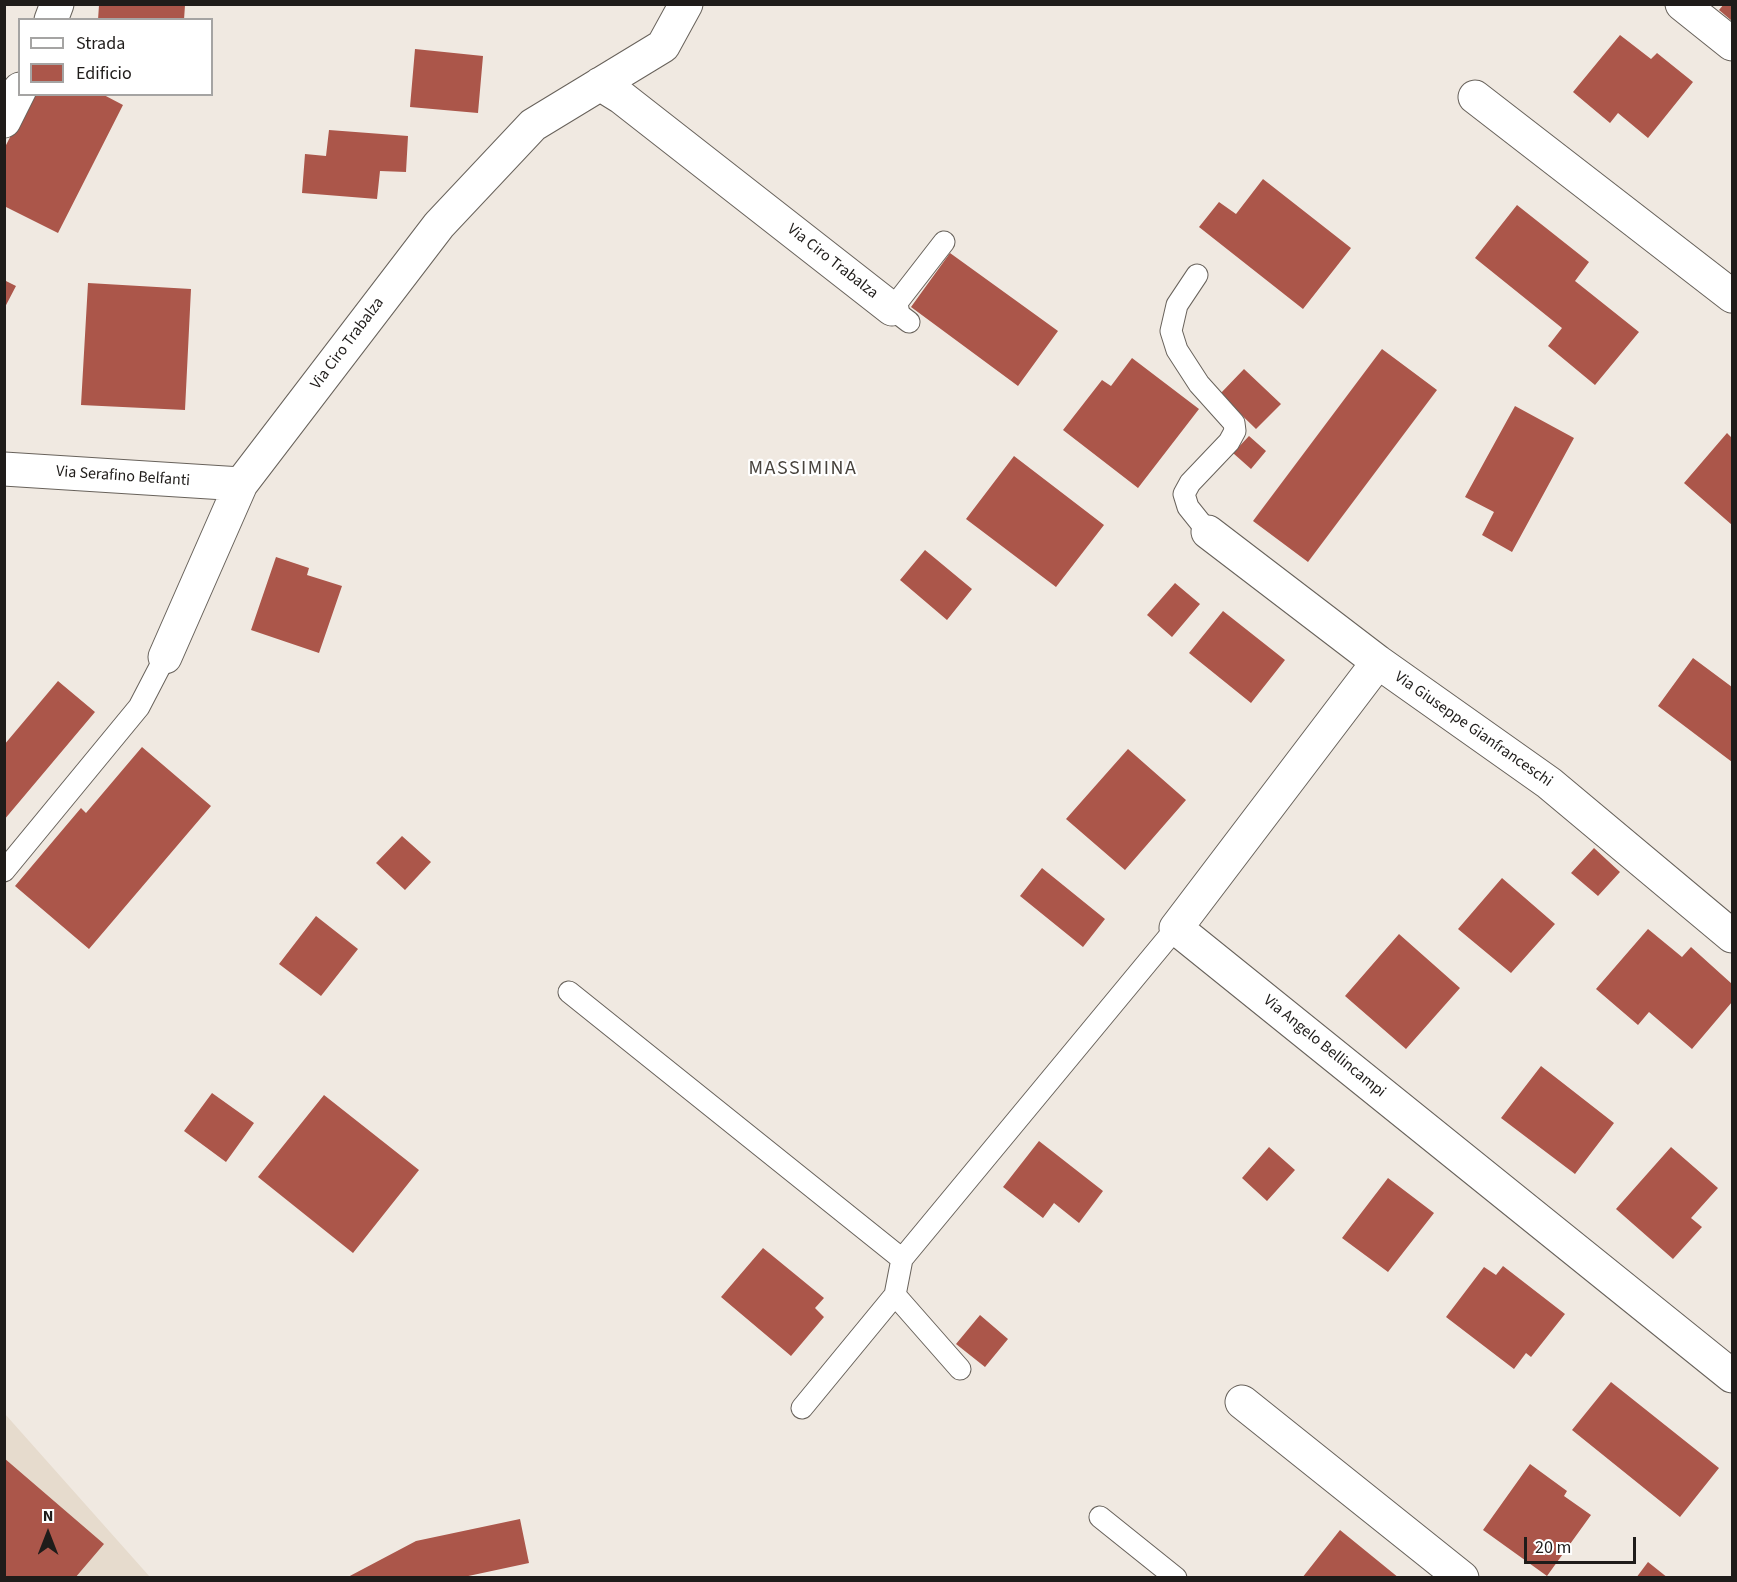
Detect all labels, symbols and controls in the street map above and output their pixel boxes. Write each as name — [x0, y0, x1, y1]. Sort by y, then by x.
legend — [18, 18, 213, 96]
text: Strada — [76, 31, 125, 56]
text: Edificio — [76, 61, 132, 86]
street label: Via Ciro Trabalza — [783, 221, 881, 303]
street label: Via Ciro Trabalza — [307, 294, 389, 394]
district label: MASSIMINA — [749, 458, 857, 482]
street label: Via Serafino Belfanti — [55, 463, 191, 491]
street label: Via Giuseppe Gianfranceschi — [1390, 668, 1556, 792]
street label: Via Angelo Bellincampi — [1259, 992, 1389, 1102]
north arrow — [18, 1504, 78, 1564]
text: N — [43, 1505, 53, 1527]
scale bar — [1527, 1525, 1640, 1563]
text: 20 m — [1535, 1535, 1571, 1560]

